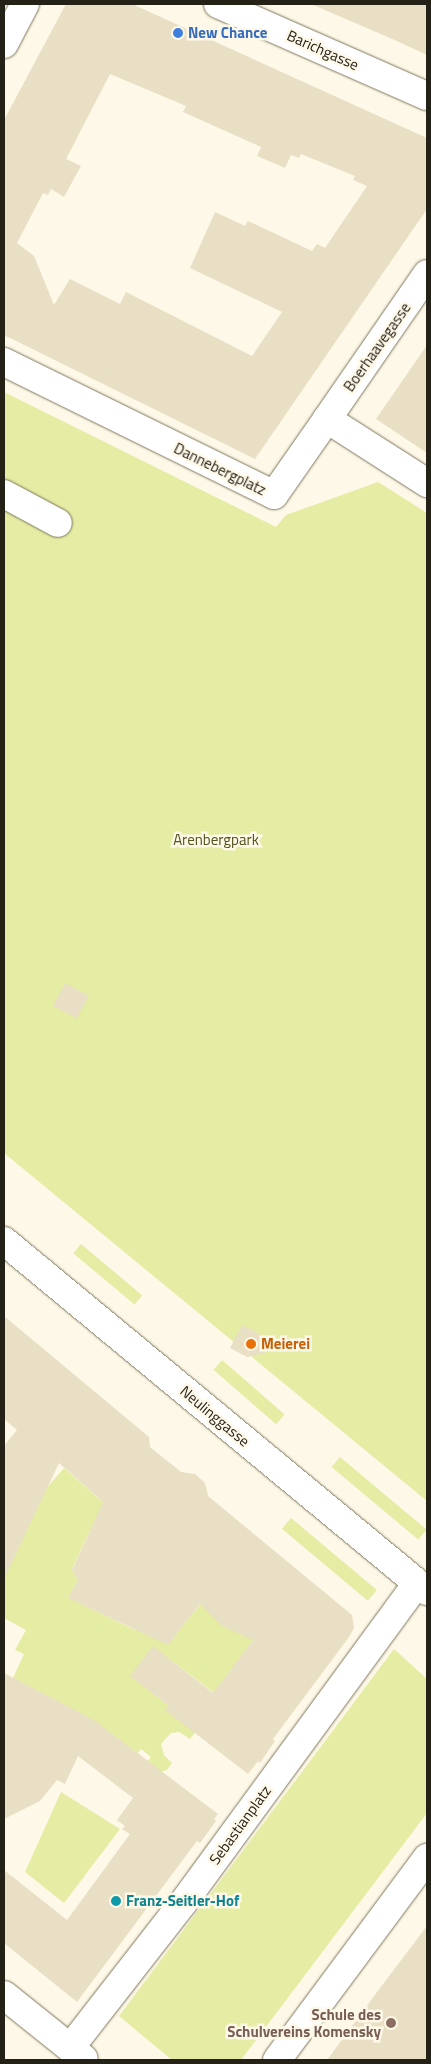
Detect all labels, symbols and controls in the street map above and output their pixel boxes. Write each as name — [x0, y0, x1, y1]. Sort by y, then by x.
place label: New Chance — [188, 24, 268, 42]
street label: Barichgasse — [284, 26, 362, 74]
marker: New Chance — [172, 27, 184, 39]
street label: Boerhaavegasse — [340, 299, 414, 395]
street label: Dannebergplatz — [171, 439, 269, 499]
park label: Arenbergpark — [173, 831, 259, 849]
place label: Meierei — [261, 1335, 310, 1353]
marker: Meierei — [245, 1338, 257, 1350]
street label: Neulinggasse — [177, 1382, 253, 1450]
street label: Sebastianplatz — [205, 1782, 275, 1868]
place label: Franz-Seitler-Hof — [126, 1892, 239, 1910]
marker: Franz-Seitler-Hof — [110, 1895, 122, 1907]
place label: Schule des Schulvereins Komensky — [227, 2005, 381, 2040]
marker: Schule des Schulvereins Komensky — [385, 2017, 397, 2029]

